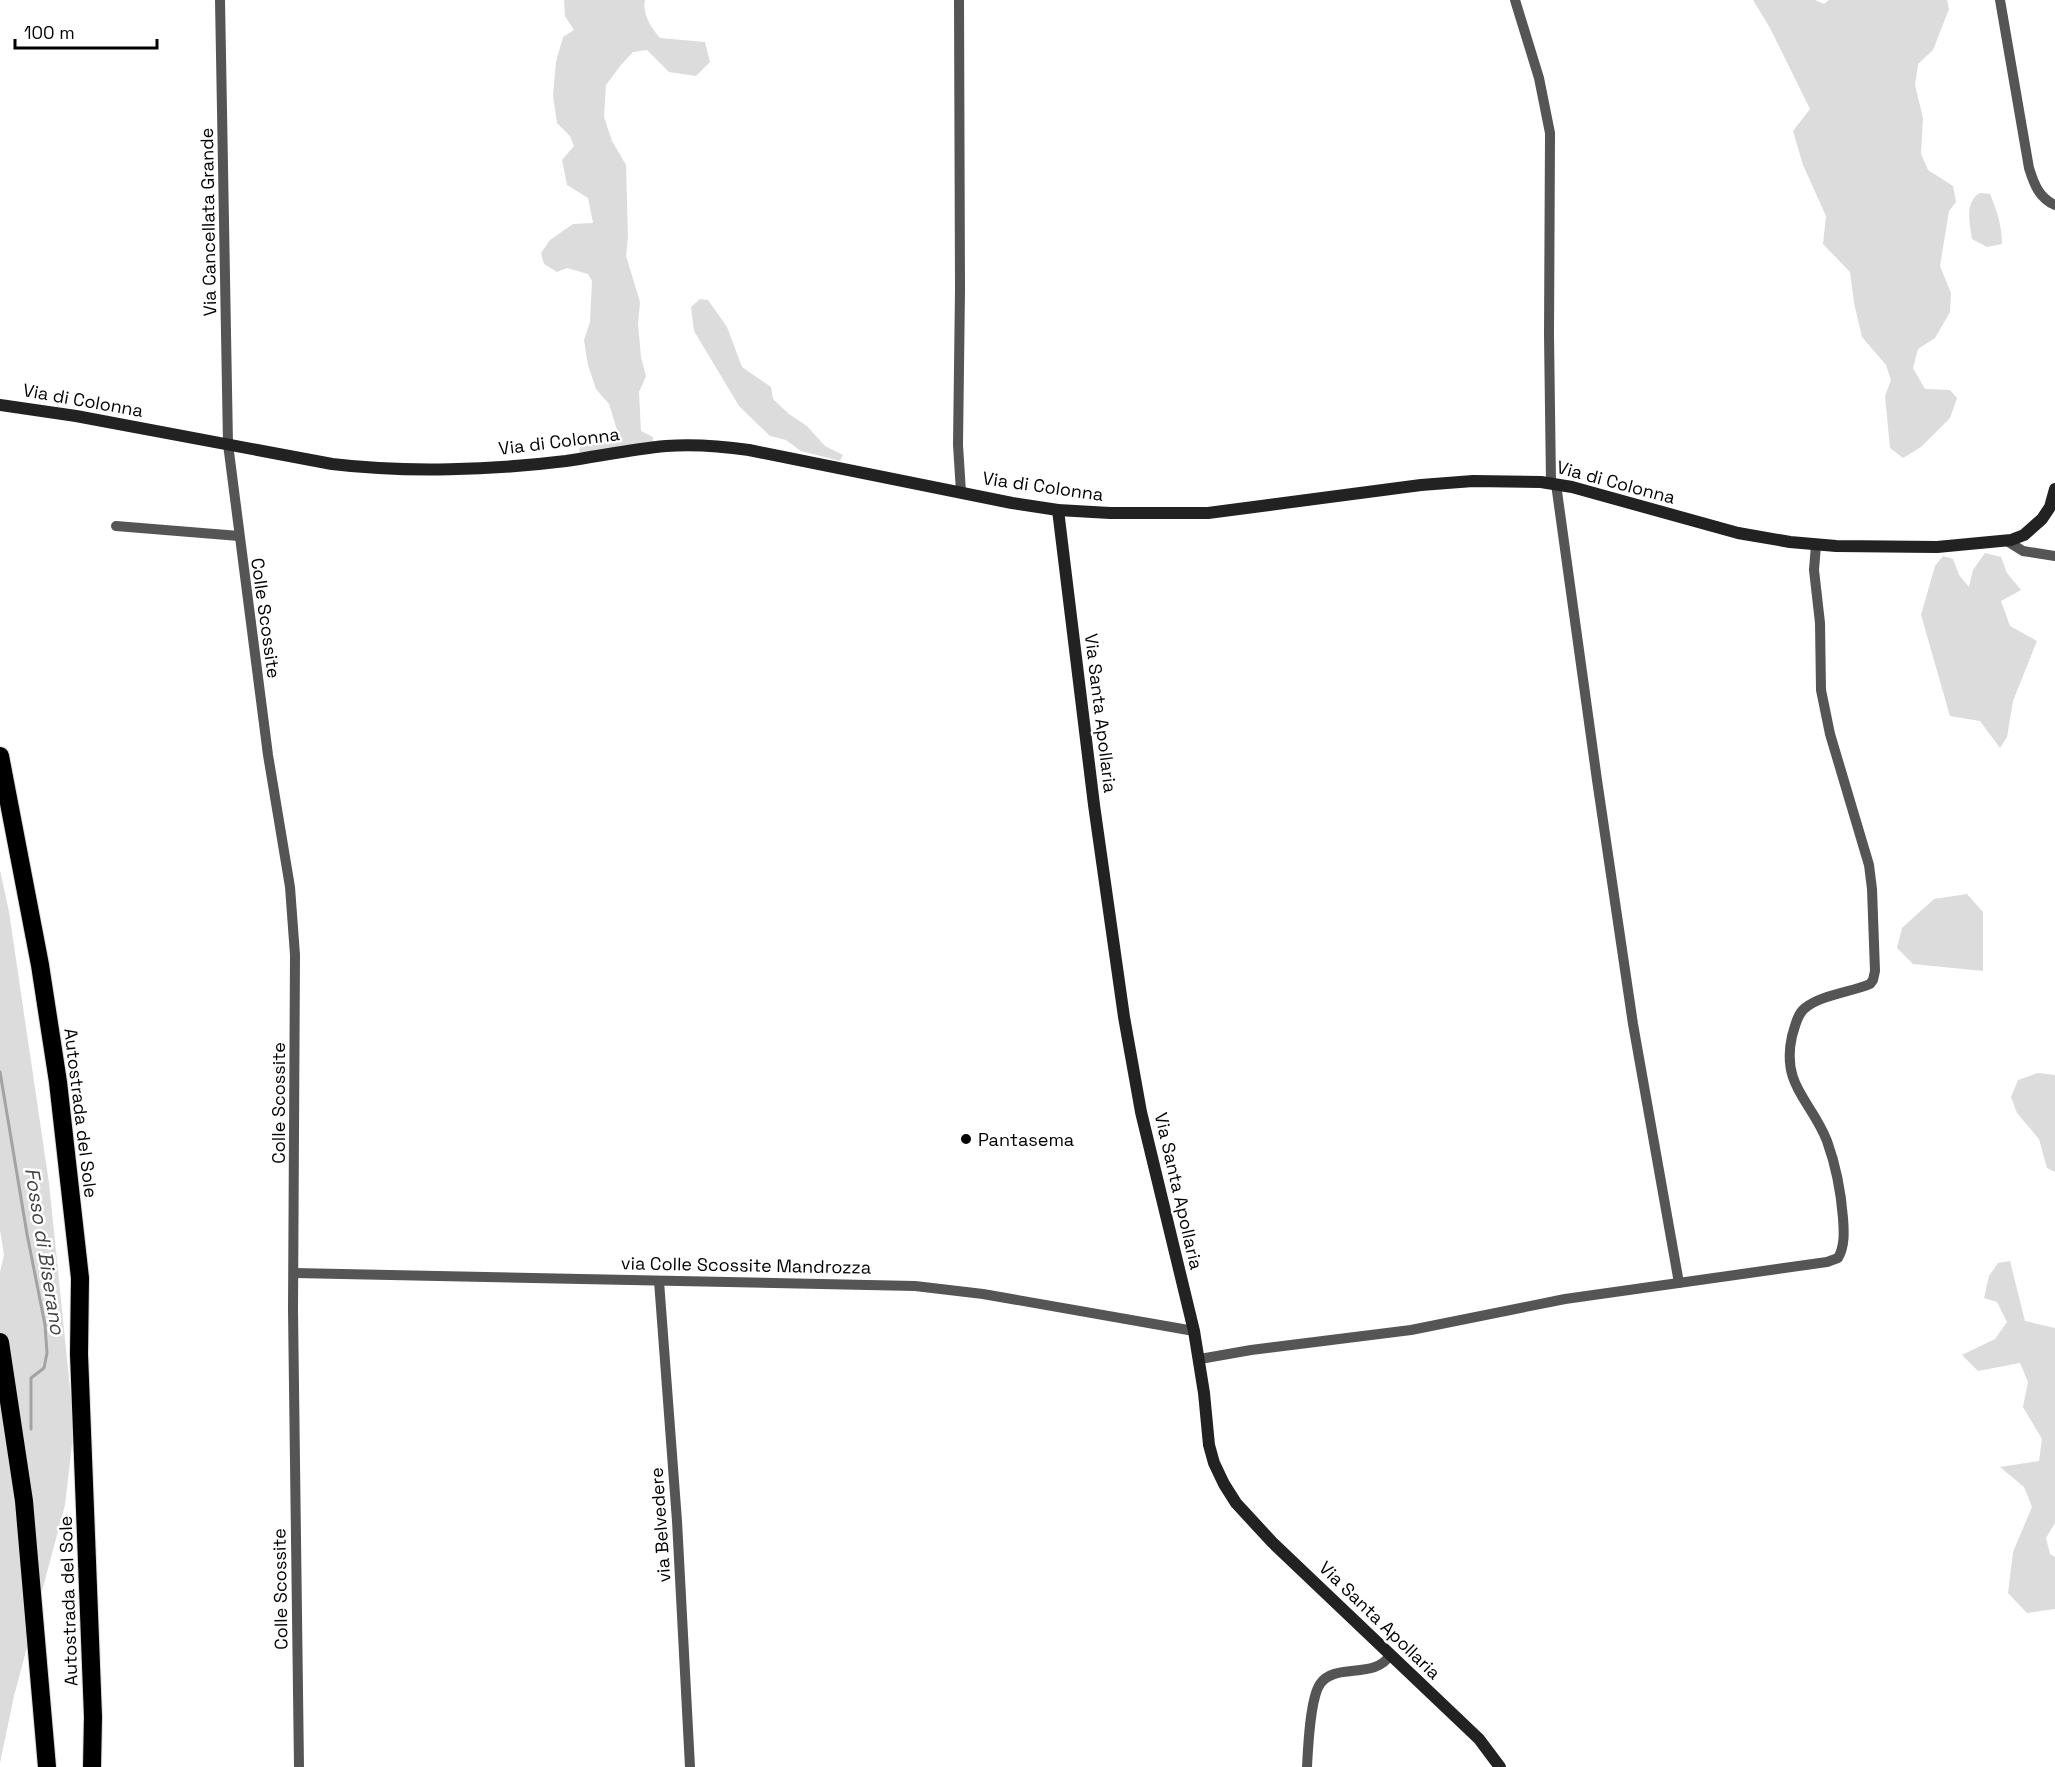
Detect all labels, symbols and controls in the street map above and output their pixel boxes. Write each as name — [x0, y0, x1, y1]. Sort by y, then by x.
scale bar — [15, 12, 158, 50]
text: 100 m — [24, 21, 75, 44]
street label: Via Cancellata Grande — [195, 127, 221, 317]
street label: Via di Colonna — [21, 378, 145, 422]
street label: Via di Colonna — [497, 422, 621, 460]
street label: Via di Colonna — [1554, 455, 1678, 509]
street label: Via di Colonna — [981, 466, 1105, 506]
street label: Colle Scossite — [246, 556, 286, 680]
street label: Via Santa Apollaria — [1080, 632, 1122, 794]
street label: Autostrada del Sole — [59, 1027, 103, 1199]
street label: Colle Scossite — [267, 1042, 290, 1164]
street label: Via Santa Apollaria — [1150, 1110, 1208, 1272]
place label: Pantasema — [978, 1128, 1074, 1151]
marker: Pantasema — [959, 1132, 973, 1146]
water label: Fosso di Biserano — [19, 1166, 71, 1337]
street label: via Colle Scossite Mandrozza — [621, 1251, 871, 1279]
street label: via Belvedere — [645, 1467, 675, 1583]
street label: Autostrada del Sole — [54, 1515, 82, 1687]
street label: Colle Scossite — [267, 1528, 293, 1650]
street label: Via Santa Apollaria — [1314, 1556, 1446, 1684]

